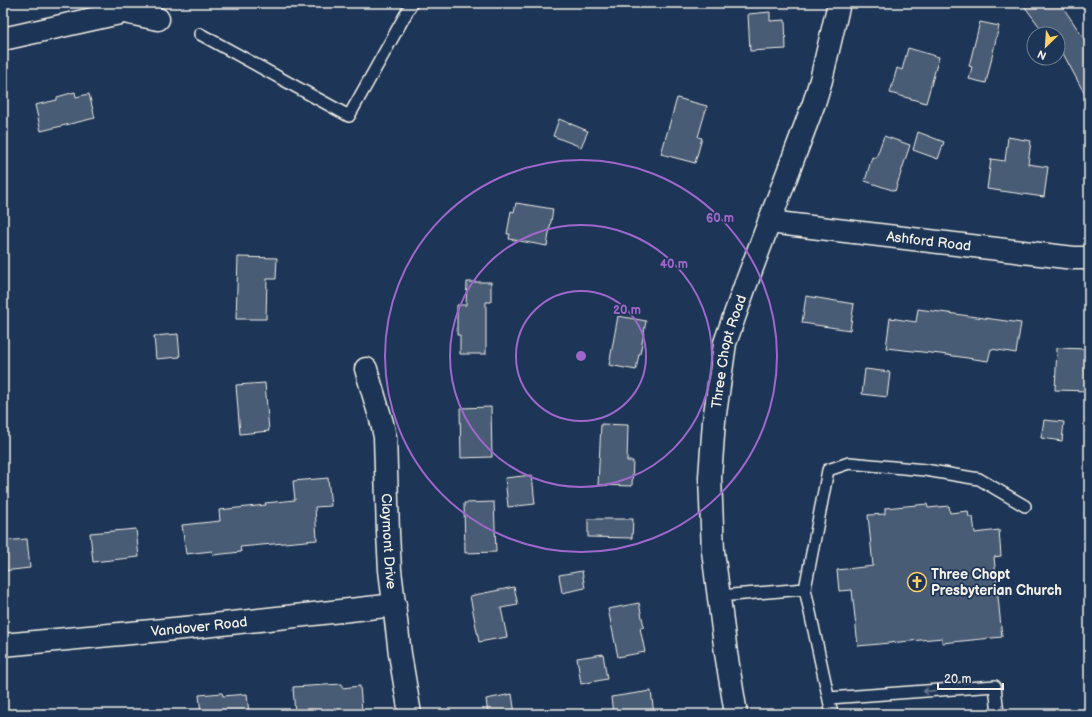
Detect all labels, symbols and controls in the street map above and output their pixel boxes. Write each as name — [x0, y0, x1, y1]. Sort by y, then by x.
north arrow — [1026, 26, 1066, 66]
text: N — [1035, 47, 1048, 62]
text: 60 m — [706, 211, 734, 226]
street label: Ashford Road — [886, 227, 972, 254]
text: 40 m — [660, 257, 688, 272]
street label: Three Chopt Road — [707, 292, 750, 409]
text: 20 m — [613, 303, 641, 318]
centre of rings — [574, 349, 588, 363]
street label: Claymont Drive — [378, 493, 401, 590]
place label: Three Chopt Presbyterian Church — [931, 566, 1062, 599]
church icon: Three Chopt Presbyterian Church — [906, 571, 928, 593]
street label: Vandover Road — [150, 613, 248, 640]
scale bar — [938, 665, 1003, 691]
text: 20 m — [944, 672, 971, 687]
one-way arrow — [923, 687, 936, 694]

